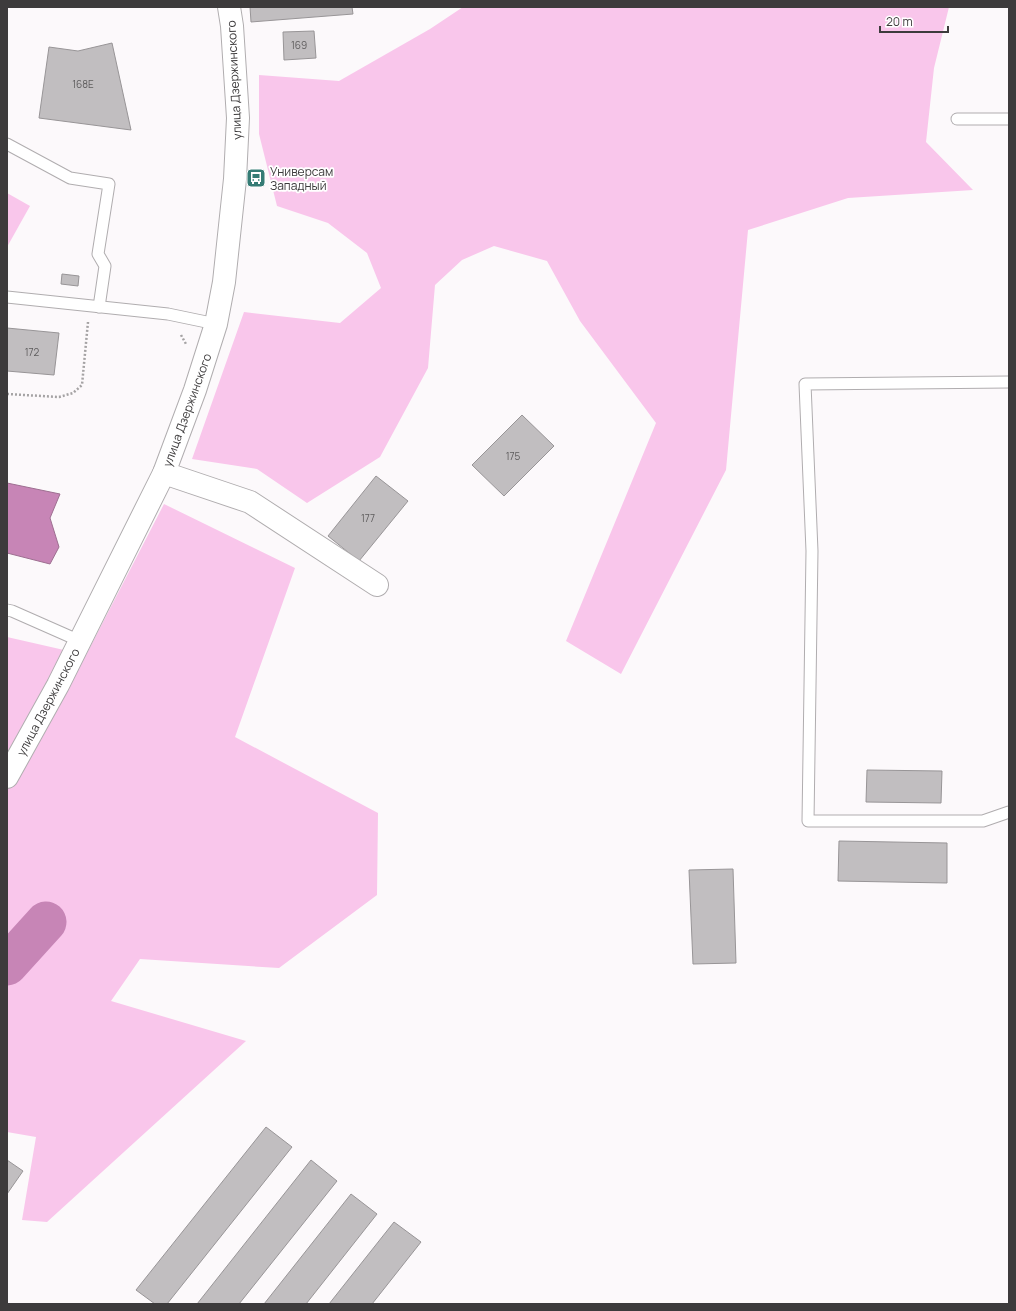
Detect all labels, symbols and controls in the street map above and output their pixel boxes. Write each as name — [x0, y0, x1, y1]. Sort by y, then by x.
scale bar — [880, 8, 948, 34]
text: 20 m — [886, 13, 913, 30]
street label: улица Дзержинского — [222, 20, 246, 140]
house number: 169 — [291, 38, 307, 52]
house number: 168Е — [72, 77, 94, 91]
place label: Универсам Западный — [270, 163, 333, 194]
bus stop icon: Универсам Западный — [245, 167, 267, 189]
house number: 172 — [25, 345, 40, 359]
street label: улица Дзержинского — [159, 351, 215, 469]
house number: 175 — [506, 449, 521, 463]
house number: 177 — [361, 511, 375, 525]
street label: улица Дзержинского — [12, 645, 84, 759]

